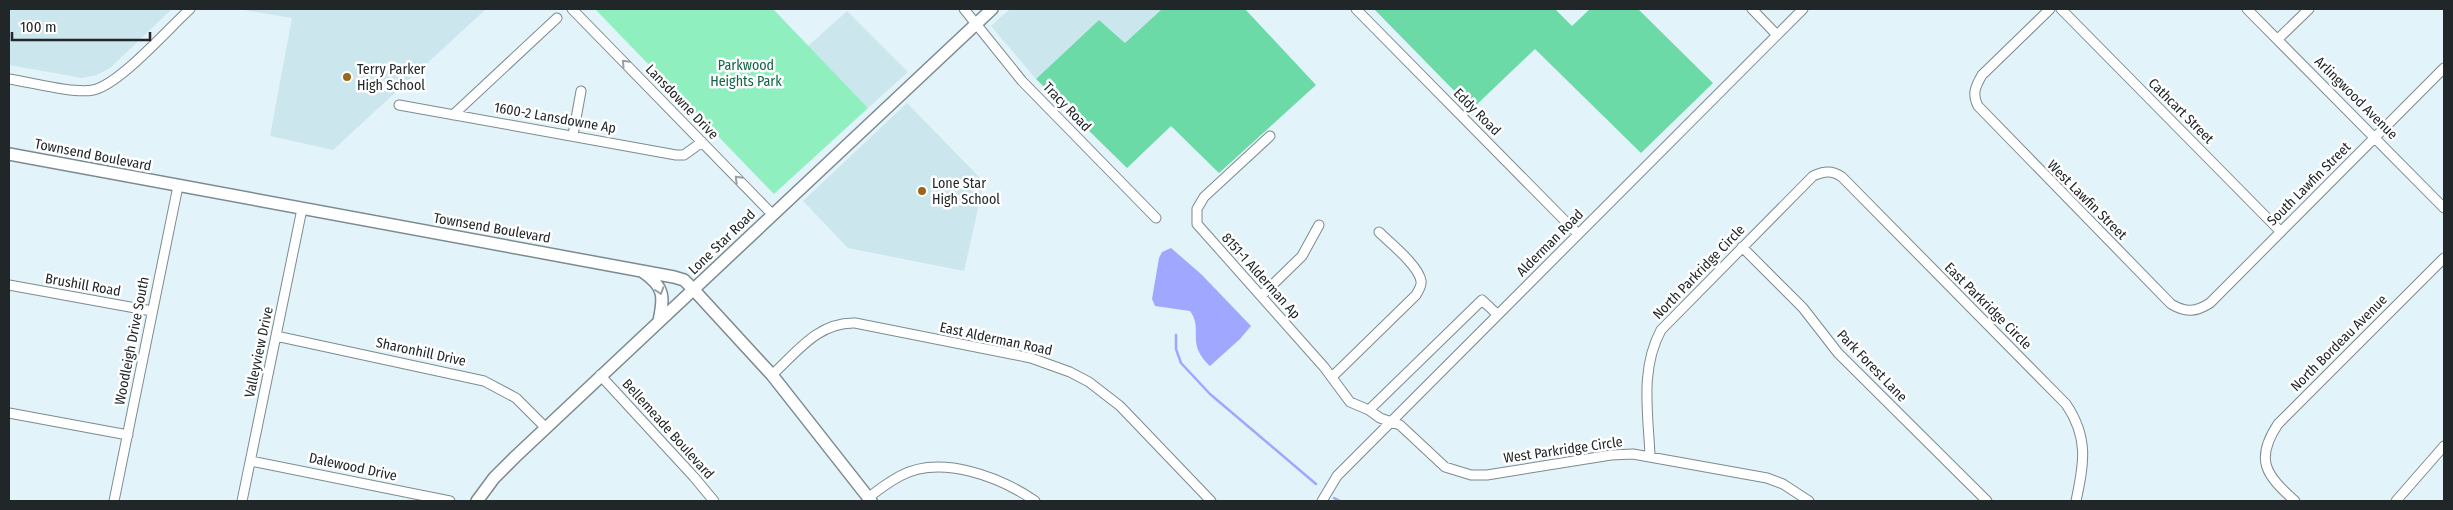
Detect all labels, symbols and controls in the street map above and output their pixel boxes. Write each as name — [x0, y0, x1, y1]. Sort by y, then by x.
scale bar — [12, 10, 150, 42]
text: 100 m — [20, 18, 57, 36]
street label: Arlingwood Avenue — [2311, 53, 2401, 143]
park label: Parkwood Heights Park — [710, 57, 782, 90]
one-way arrow — [622, 59, 631, 68]
place label: Terry Parker High School — [357, 61, 426, 94]
street label: Lansdowne Drive — [642, 61, 722, 143]
marker: Terry Parker High School — [341, 71, 353, 83]
street label: Cathcart Street — [2145, 75, 2218, 148]
street label: Tracy Road — [1039, 79, 1095, 135]
street label: Eddy Road — [1450, 85, 1504, 139]
street label: 1600-2 Lansdowne Ap — [493, 99, 617, 137]
street label: Townsend Boulevard — [33, 135, 153, 175]
street label: South Lawfin Street — [2264, 138, 2355, 229]
street label: West Lawfin Street — [2044, 157, 2131, 244]
place label: Lone Star High School — [932, 175, 1000, 208]
one-way arrow — [735, 176, 744, 185]
marker: Lone Star High School — [916, 185, 928, 197]
street label: Lone Star Road — [685, 206, 759, 278]
street label: Alderman Road — [1513, 206, 1587, 280]
street label: Townsend Boulevard — [432, 209, 552, 247]
street label: North Parkridge Circle — [1649, 221, 1749, 323]
street label: 8151-1 Alderman Ap — [1218, 230, 1304, 322]
street label: East Parkridge Circle — [1941, 259, 2035, 353]
street label: Brushill Road — [44, 270, 122, 300]
street label: Woodleigh Drive South — [111, 275, 153, 407]
one-way arrow — [654, 287, 664, 295]
street label: North Bordeau Avenue — [2287, 291, 2391, 395]
street label: Valleyview Drive — [241, 305, 277, 399]
street label: East Alderman Road — [938, 319, 1054, 359]
street label: Park Forest Lane — [1833, 326, 1911, 406]
street label: Sharonhill Drive — [374, 334, 468, 370]
street label: Bellemeade Boulevard — [619, 376, 717, 482]
street label: West Parkridge Circle — [1502, 433, 1624, 467]
street label: Dalewood Drive — [307, 449, 399, 485]

